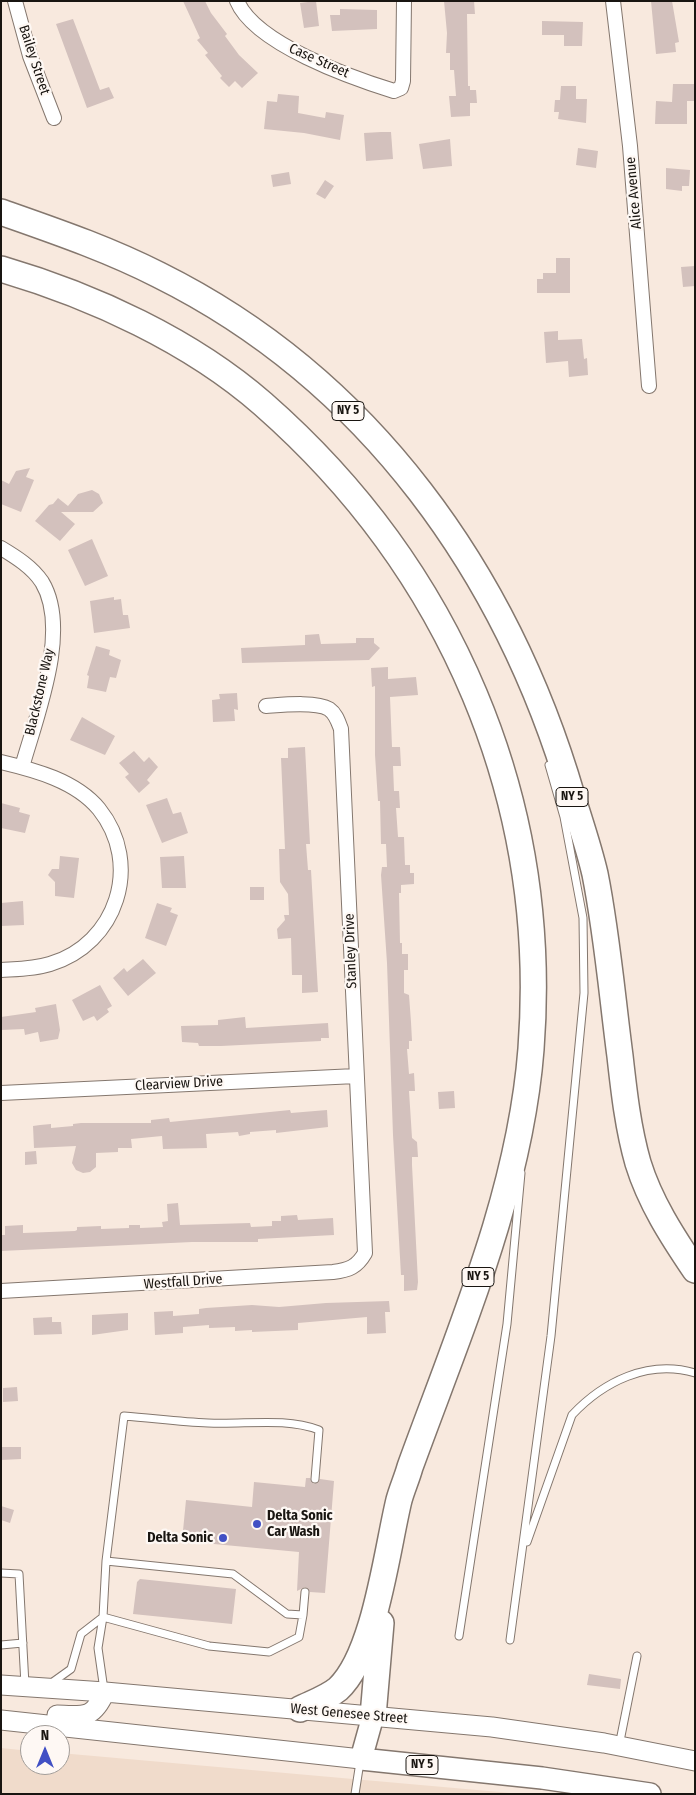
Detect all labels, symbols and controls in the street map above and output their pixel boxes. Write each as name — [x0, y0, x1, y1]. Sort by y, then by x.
street label: Bailey Street — [15, 23, 53, 97]
street label: Case Street — [286, 40, 352, 82]
street label: Alice Avenue — [622, 156, 646, 230]
road number: NY 5 — [332, 402, 364, 421]
street label: Blackstone Way — [22, 647, 58, 737]
road number: NY 5 — [556, 788, 588, 806]
street label: Stanley Drive — [341, 913, 361, 989]
street label: Clearview Drive — [135, 1073, 223, 1095]
road number: NY 5 — [462, 1268, 494, 1286]
street label: Westfall Drive — [143, 1271, 223, 1293]
place label: Delta Sonic Car Wash — [267, 1508, 333, 1540]
marker: Delta Sonic Car Wash — [251, 1518, 263, 1530]
place label: Delta Sonic — [147, 1530, 213, 1546]
marker: Delta Sonic — [217, 1532, 229, 1544]
street label: West Genesee Street — [290, 1700, 408, 1728]
north arrow — [20, 1725, 70, 1775]
text: N — [41, 1727, 49, 1744]
road number: NY 5 — [406, 1756, 438, 1774]

